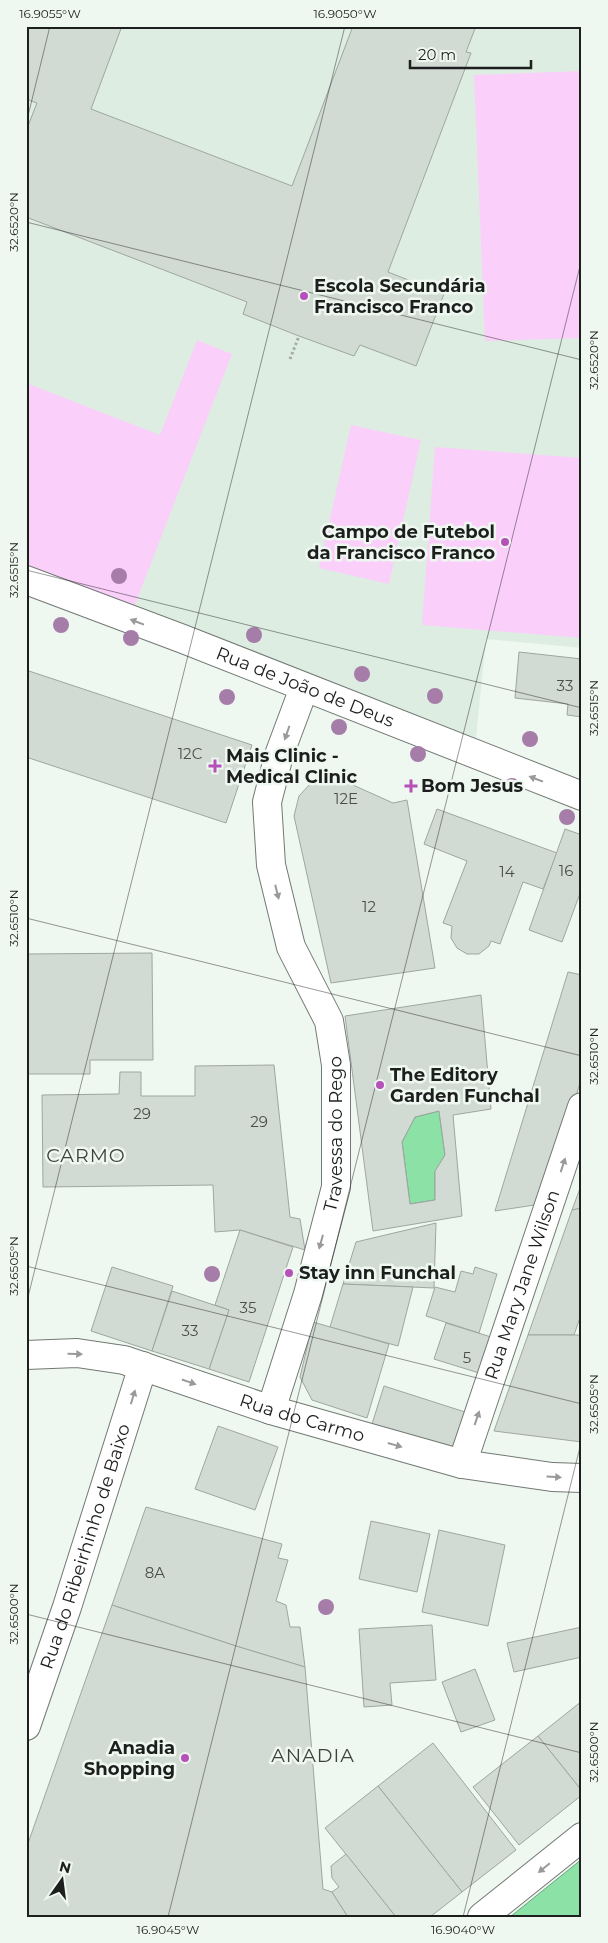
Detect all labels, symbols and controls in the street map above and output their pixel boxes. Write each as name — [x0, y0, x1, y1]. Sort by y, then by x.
text: 16.9055°W — [19, 6, 81, 21]
text: 16.9050°W — [313, 6, 377, 21]
scale bar — [410, 38, 532, 70]
text: 20 m — [418, 45, 456, 64]
text: 32.6520°N — [6, 192, 21, 252]
place label: Escola Secundária Francisco Franco — [314, 275, 486, 318]
marker: Escola Secundária Francisco Franco — [298, 290, 310, 302]
text: 32.6520°N — [586, 330, 601, 390]
place label: Campo de Futebol da Francisco Franco — [307, 521, 495, 564]
marker: Campo de Futebol da Francisco Franco — [499, 536, 511, 548]
text: 32.6515°N — [6, 542, 21, 598]
one-way arrow — [129, 618, 144, 626]
street label: Rua de João de Deus — [213, 642, 398, 732]
house number: 33 — [557, 676, 573, 695]
text: 32.6515°N — [586, 680, 601, 736]
one-way arrow — [283, 726, 290, 741]
house number: 12C — [178, 744, 203, 763]
place label: Mais Clinic - Medical Clinic — [226, 745, 357, 788]
marker: Mais Clinic - Medical Clinic — [208, 759, 222, 773]
one-way arrow — [529, 774, 543, 782]
place label: Bom Jesus — [421, 775, 524, 797]
marker: Bom Jesus — [405, 780, 417, 792]
house number: 12E — [334, 789, 358, 808]
house number: 16 — [559, 861, 573, 880]
house number: 14 — [499, 862, 515, 881]
one-way arrow — [274, 885, 282, 900]
text: 32.6510°N — [6, 889, 21, 947]
house number: 12 — [362, 897, 376, 916]
text: 32.6510°N — [586, 1027, 601, 1085]
street label: Travessa do Rego — [319, 1055, 347, 1214]
place label: The Editory Garden Funchal — [390, 1064, 540, 1107]
marker: The Editory Garden Funchal — [374, 1079, 386, 1091]
house number: 29 — [133, 1104, 151, 1123]
house number: 29 — [250, 1112, 268, 1131]
district label: CARMO — [46, 1144, 126, 1167]
one-way arrow — [559, 1157, 567, 1172]
street label: Rua Mary Jane Wilson — [480, 1187, 564, 1383]
one-way arrow — [317, 1234, 325, 1249]
text: 32.6505°N — [6, 1236, 21, 1296]
place label: Stay inn Funchal — [299, 1262, 456, 1284]
marker: Stay inn Funchal — [283, 1267, 295, 1279]
house number: 35 — [240, 1298, 256, 1317]
house number: 33 — [182, 1321, 198, 1340]
house number: 5 — [463, 1348, 471, 1367]
one-way arrow — [67, 1350, 83, 1358]
text: 32.6505°N — [586, 1374, 601, 1434]
one-way arrow — [182, 1379, 197, 1386]
one-way arrow — [130, 1389, 138, 1404]
street label: Rua do Carmo — [237, 1389, 367, 1447]
one-way arrow — [474, 1410, 482, 1425]
street label: Rua do Ribeirhinho de Baixo — [35, 1421, 135, 1672]
one-way arrow — [387, 1442, 402, 1450]
one-way arrow — [546, 1473, 562, 1481]
house number: 8A — [145, 1563, 165, 1582]
text: 32.6500°N — [6, 1584, 21, 1644]
text: 32.6500°N — [586, 1722, 601, 1782]
place label: Anadia Shopping — [84, 1737, 175, 1780]
district label: ANADIA — [271, 1744, 355, 1767]
marker: Anadia Shopping — [179, 1752, 191, 1764]
north arrow — [38, 1856, 88, 1906]
text: N — [57, 1857, 73, 1877]
one-way arrow — [538, 1862, 551, 1873]
text: 16.9045°W — [137, 1922, 199, 1937]
text: 16.9040°W — [431, 1922, 495, 1937]

